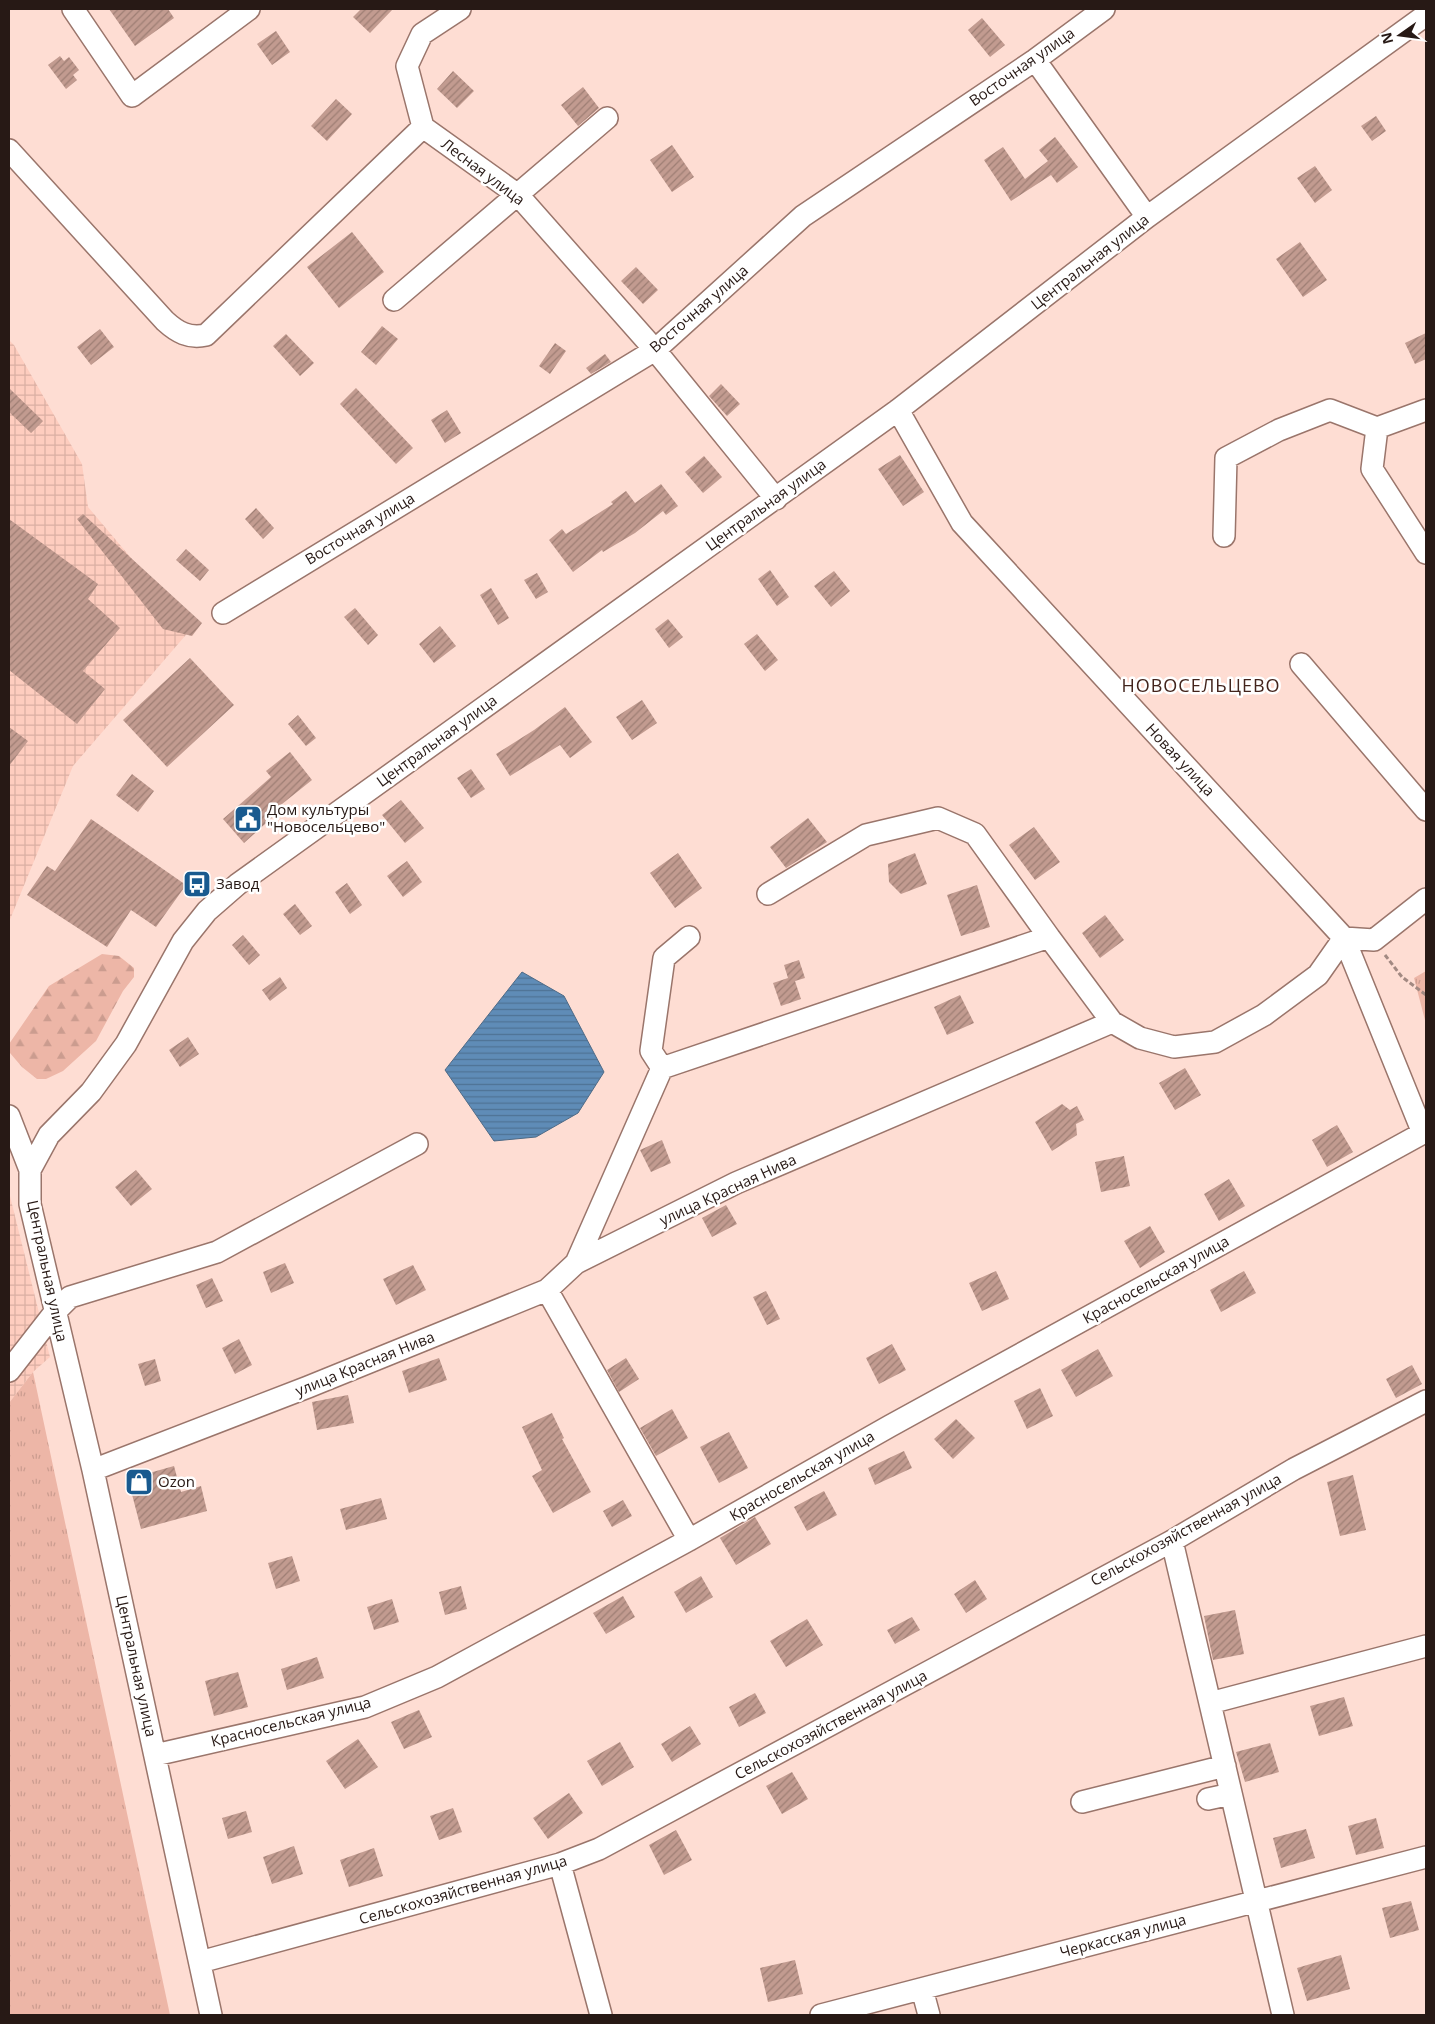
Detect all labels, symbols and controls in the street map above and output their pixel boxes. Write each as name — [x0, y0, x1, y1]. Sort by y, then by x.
north arrow — [1375, 10, 1425, 60]
street label: Восточная улица — [965, 22, 1078, 110]
text: N — [1376, 30, 1397, 46]
street label: Лесная улица — [438, 133, 529, 209]
street label: Центральная улица — [1026, 209, 1152, 314]
street label: Восточная улица — [645, 260, 752, 357]
street label: Центральная улица — [701, 454, 830, 555]
street label: Восточная улица — [301, 488, 418, 569]
district label: НОВОСЕЛЬЦЕВО — [1121, 673, 1281, 697]
street label: Центральная улица — [372, 690, 501, 791]
street label: Новая улица — [1142, 719, 1220, 800]
place label: Дом культуры "Новосельцево" — [267, 799, 385, 836]
public building icon: Дом культуры "Новосельцево" — [233, 804, 263, 834]
bus stop icon: Завод — [182, 869, 212, 899]
place label: Завод — [216, 873, 260, 893]
street label: улица Красная Нива — [656, 1149, 799, 1230]
street label: Центральная улица — [23, 1198, 73, 1343]
street label: Красносельская улица — [1079, 1231, 1232, 1328]
street label: улица Красная Нива — [292, 1326, 437, 1400]
street label: Красносельская улица — [725, 1425, 878, 1525]
shop icon: Ozon — [124, 1467, 154, 1497]
street label: Сельскохозяйственная улица — [1086, 1468, 1285, 1590]
place label: Ozon — [158, 1471, 195, 1491]
street label: Центральная улица — [112, 1593, 162, 1738]
street label: Сельскохозяйственная улица — [731, 1665, 930, 1784]
street label: Красносельская улица — [209, 1691, 373, 1751]
street label: Сельскохозяйственная улица — [356, 1850, 569, 1928]
street label: Черкасская улица — [1057, 1909, 1188, 1962]

